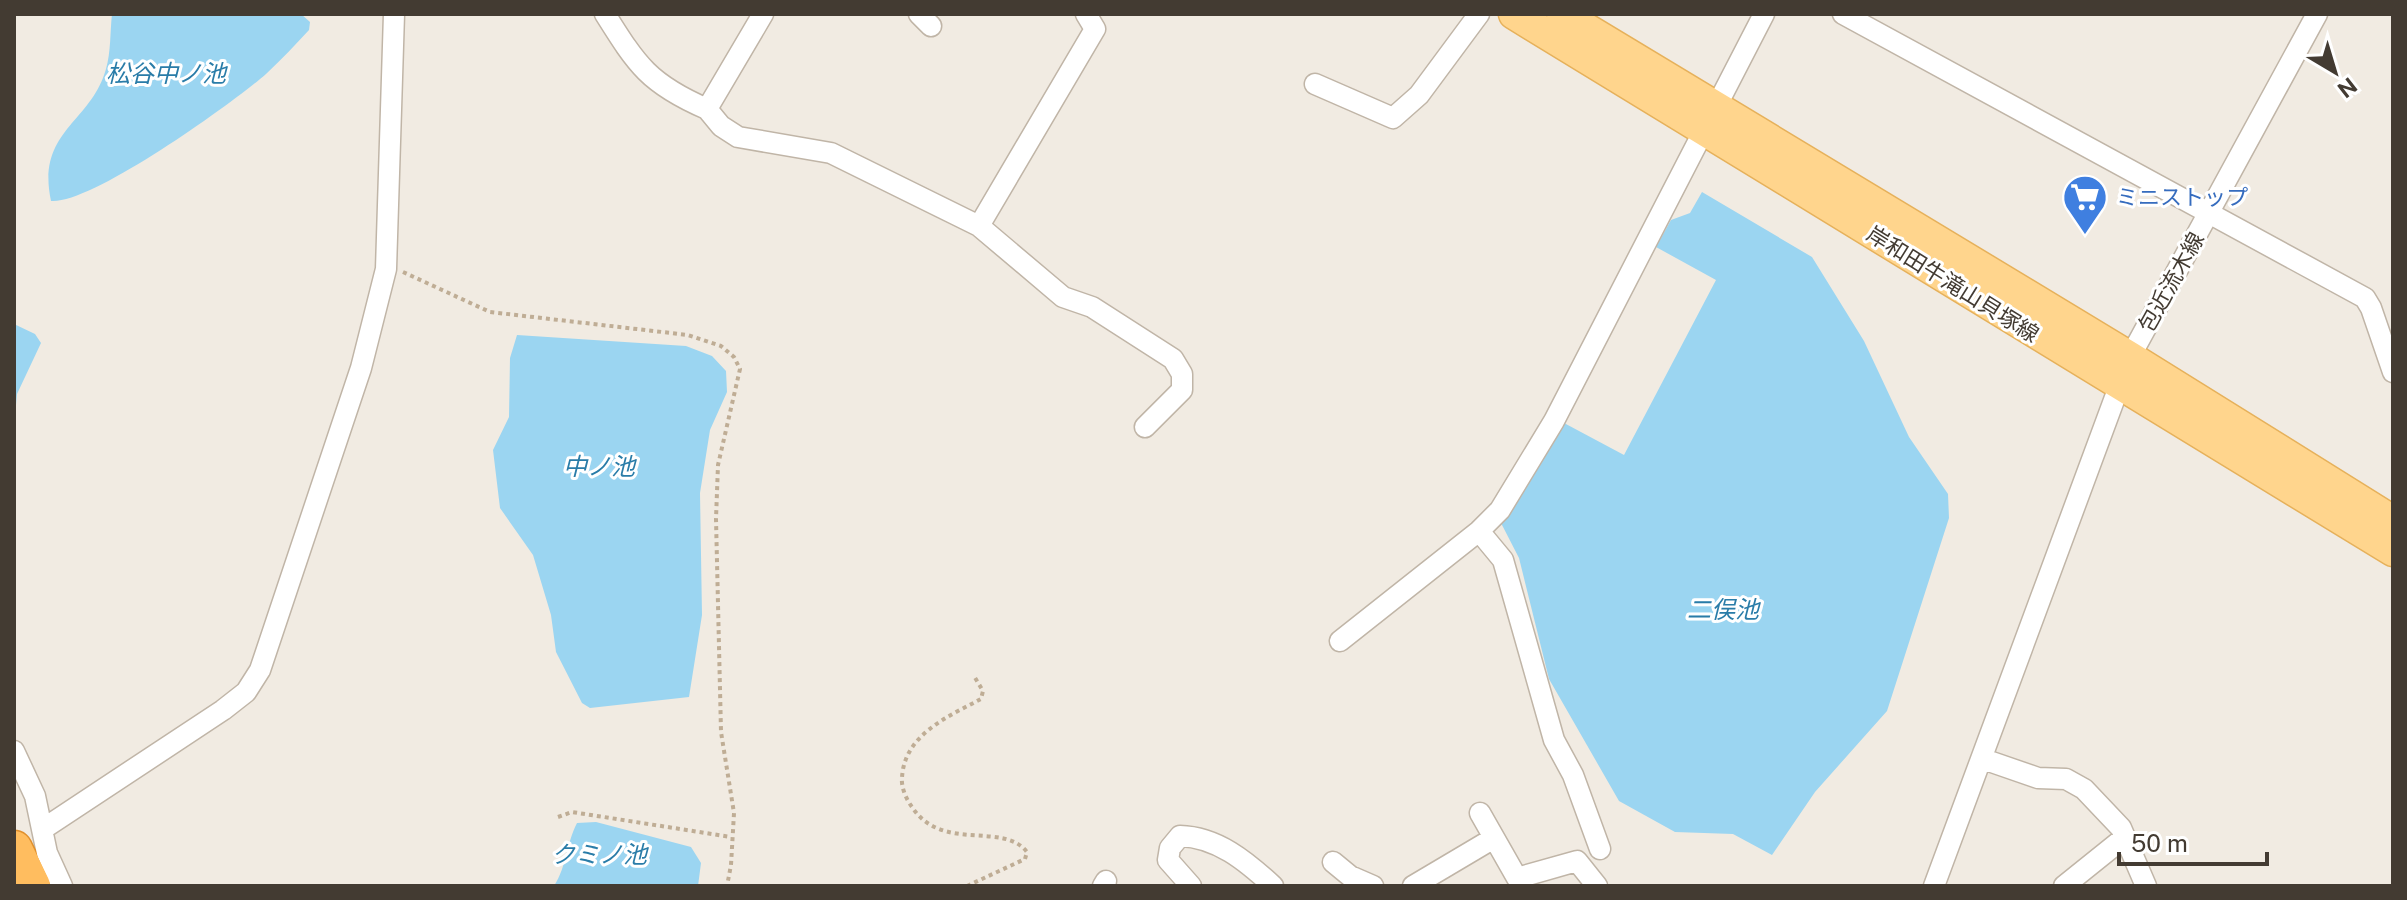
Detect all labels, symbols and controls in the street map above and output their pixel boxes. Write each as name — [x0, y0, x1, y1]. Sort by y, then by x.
north arrow — [2295, 32, 2375, 112]
water label: 松谷中ノ池 — [106, 59, 228, 87]
text: N — [2333, 72, 2362, 103]
supermarket icon: ミニストップ — [2061, 173, 2109, 236]
place label: ミニストップ — [2116, 184, 2248, 210]
street label: 岸和田牛滝山貝塚線 — [1862, 221, 2044, 347]
street label: 包近流木線 — [2133, 228, 2209, 336]
water label: 中ノ池 — [563, 452, 637, 480]
water label: 二俣池 — [1687, 595, 1761, 623]
scale bar — [2119, 816, 2267, 866]
text: 50 m — [2131, 829, 2188, 857]
water label: クミノ池 — [551, 840, 649, 868]

